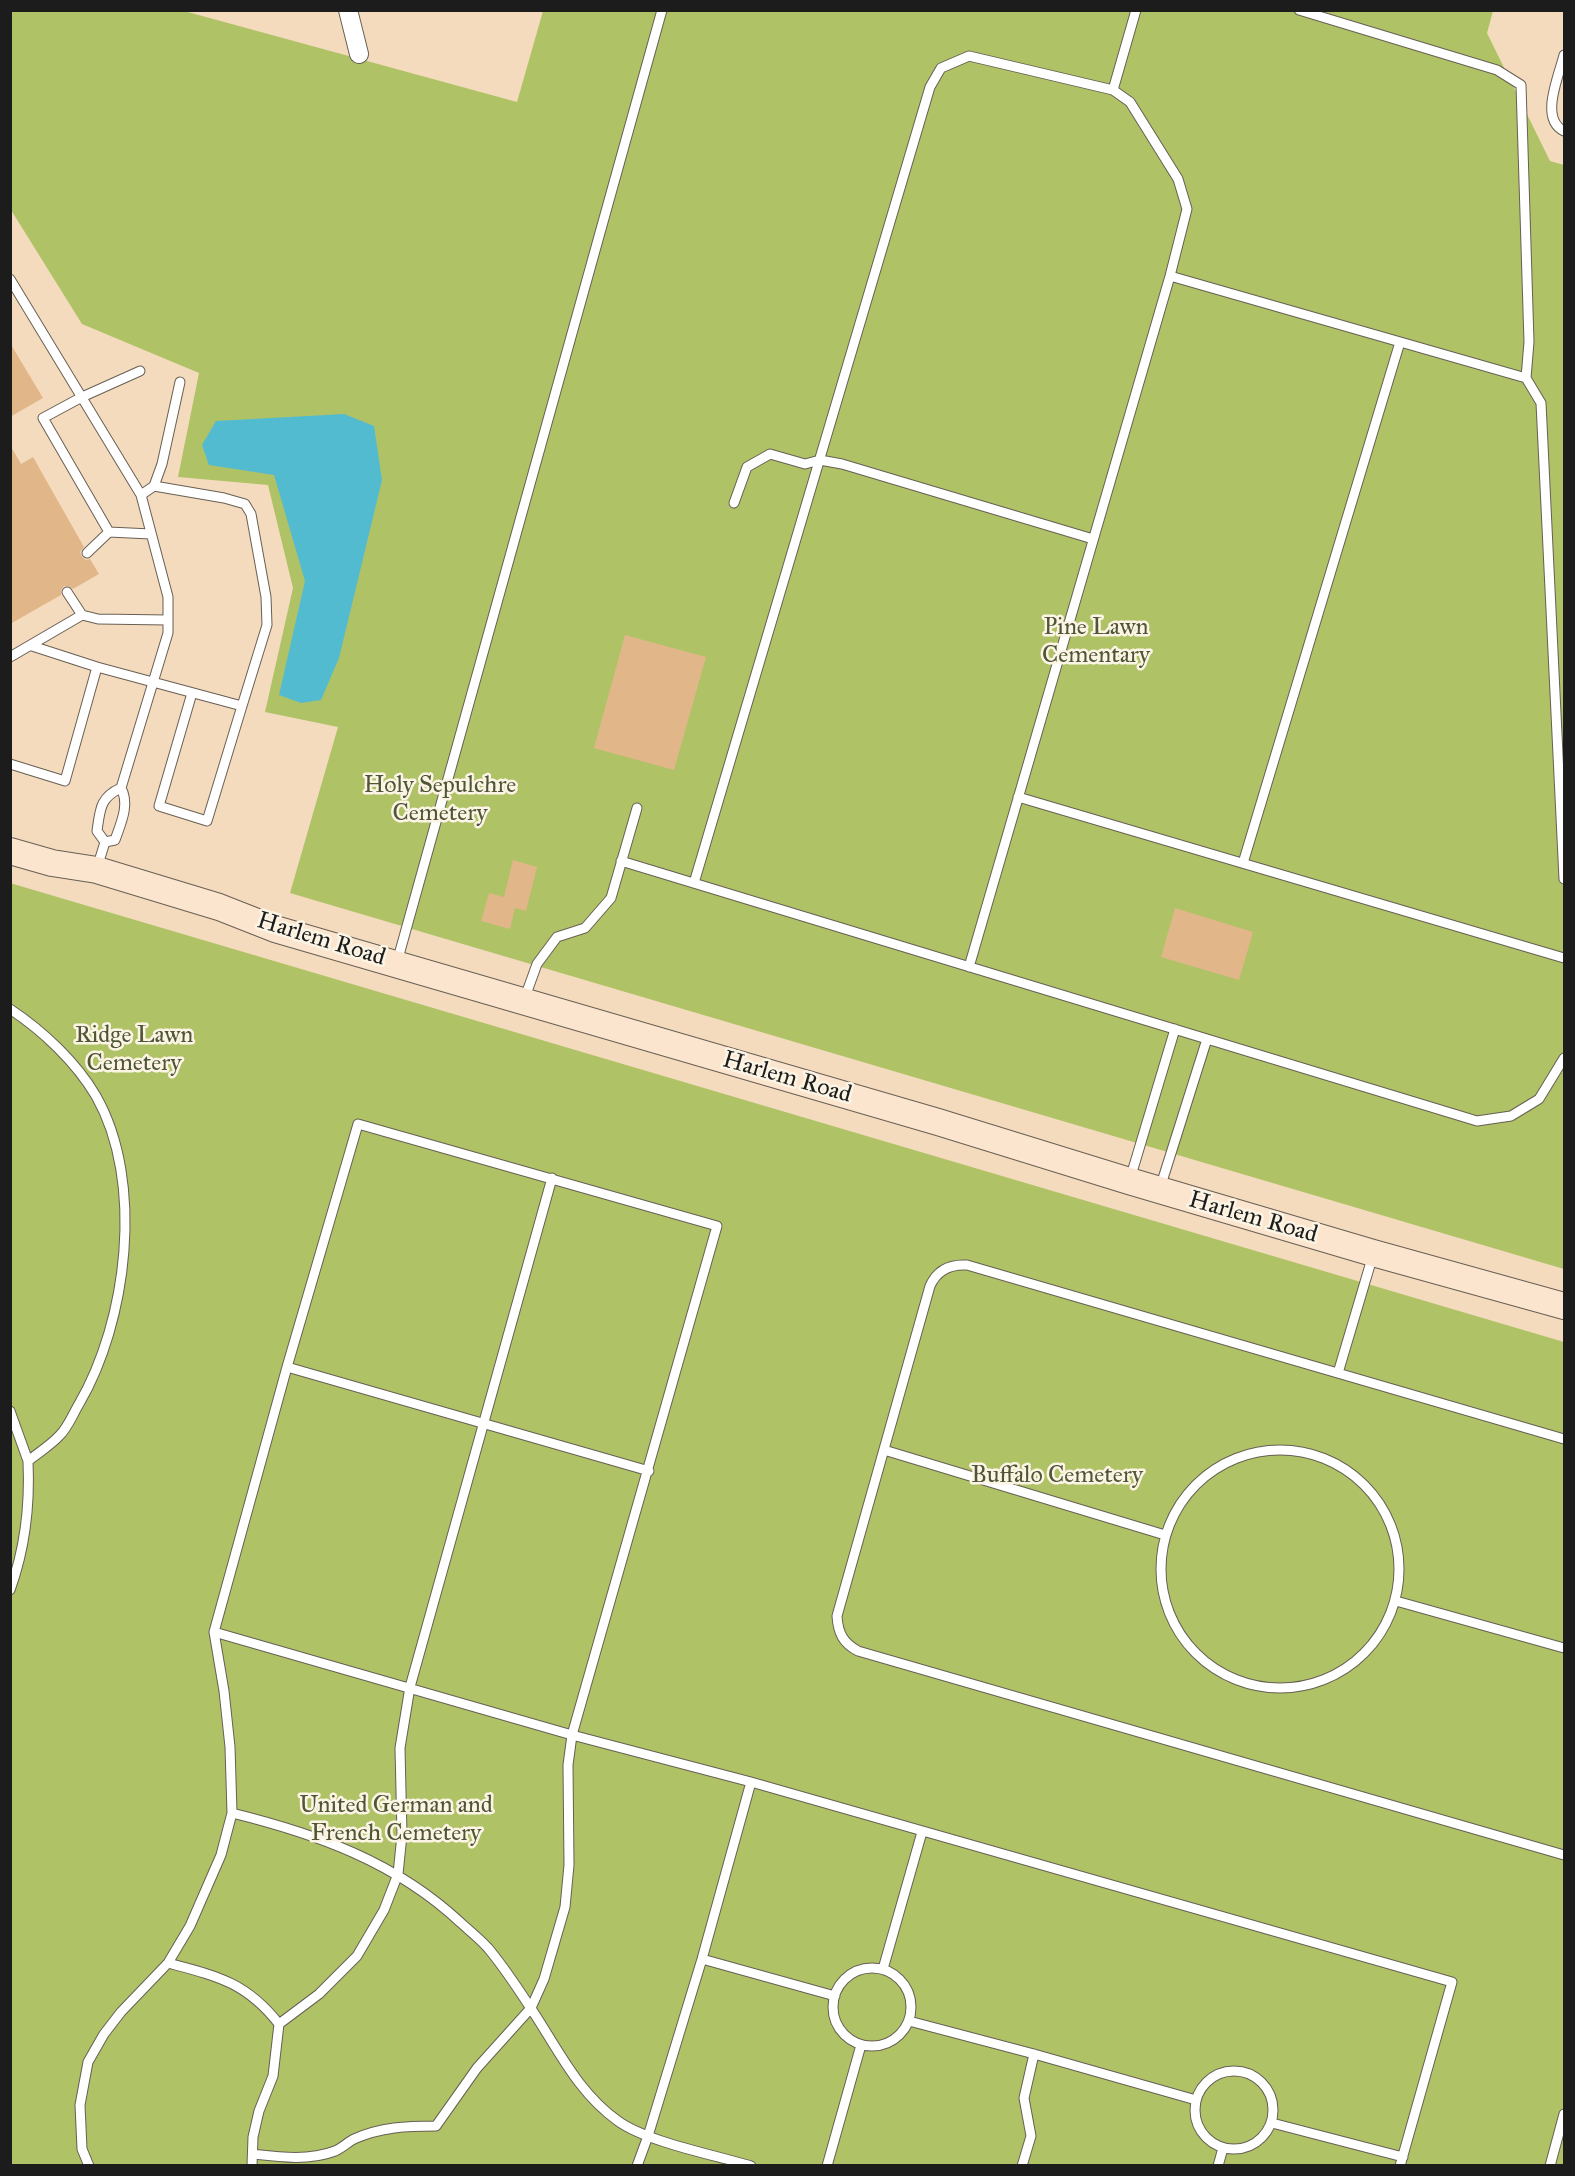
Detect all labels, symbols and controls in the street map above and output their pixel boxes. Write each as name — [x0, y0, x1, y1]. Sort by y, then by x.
park label: Pine Lawn Cementary — [1042, 614, 1150, 670]
park label: Holy Sepulchre Cemetery — [364, 772, 516, 828]
street label: Harlem Road — [253, 907, 389, 973]
park label: Ridge Lawn Cemetery — [75, 1022, 193, 1078]
street label: Harlem Road — [719, 1046, 855, 1110]
street label: Harlem Road — [1185, 1186, 1321, 1250]
park label: Buffalo Cemetery — [971, 1462, 1143, 1490]
park label: United German and French Cemetery — [299, 1792, 493, 1848]

